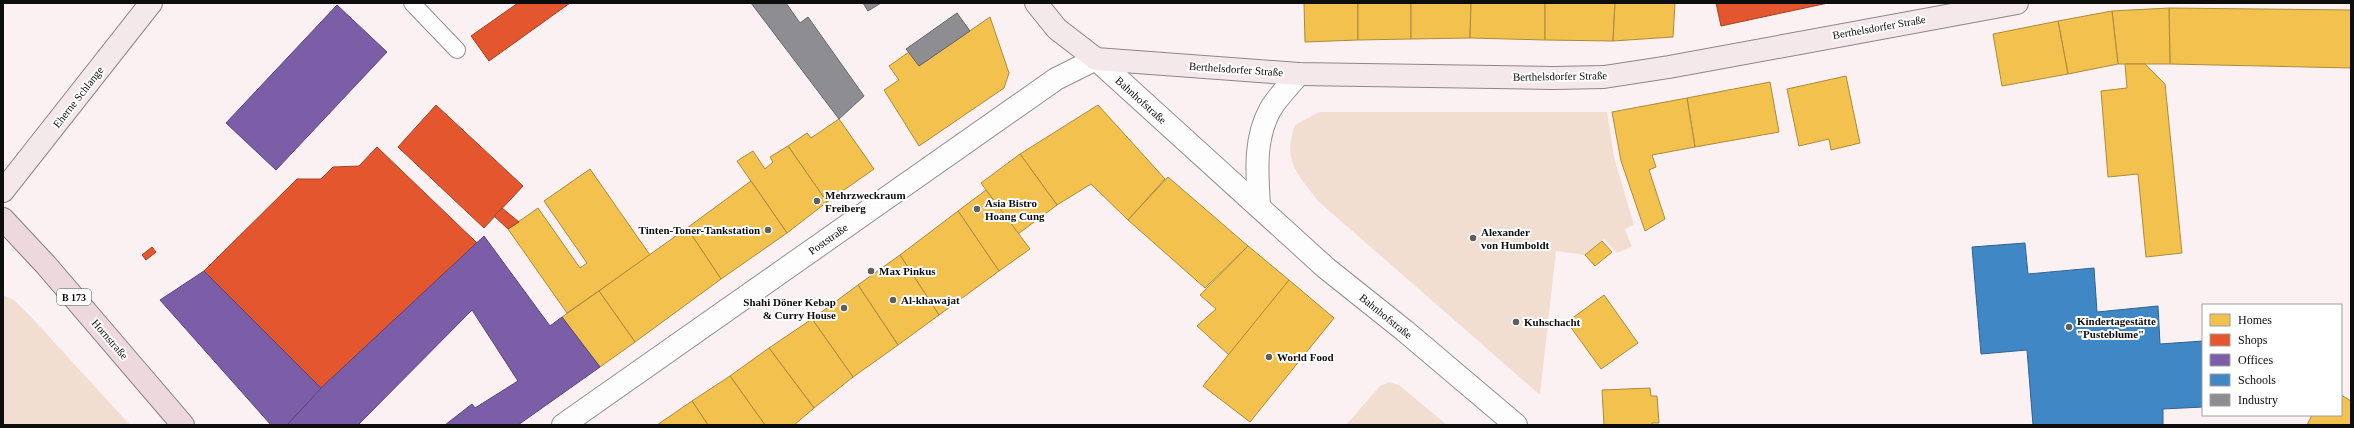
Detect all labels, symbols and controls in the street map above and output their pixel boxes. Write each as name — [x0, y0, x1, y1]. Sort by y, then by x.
street label: Berthelsdorfer Straße — [1831, 13, 1927, 41]
street label: Berthelsdorfer Straße — [1189, 60, 1284, 78]
street label: Eherne Schlange — [50, 64, 106, 130]
street label: Berthelsdorfer Straße — [1513, 69, 1607, 83]
street label: Bahnhofstraße — [1113, 74, 1169, 126]
place label: Mehrzweckraum Freiberg — [825, 189, 906, 214]
marker: Mehrzweckraum Freiberg — [812, 196, 822, 206]
place label: Asia Bistro Hoang Cung — [985, 197, 1045, 222]
marker: Asia Bistro Hoang Cung — [972, 204, 982, 214]
street label: Poststraße — [806, 221, 850, 257]
place label: Tinten-Toner-Tankstation — [639, 224, 760, 236]
marker: Tinten-Toner-Tankstation — [763, 225, 773, 235]
place label: Alexander von Humboldt — [1481, 226, 1549, 251]
marker: Alexander von Humboldt — [1468, 233, 1478, 243]
place label: Max Pinkus — [879, 265, 936, 277]
marker: Max Pinkus — [866, 266, 876, 276]
road number: B 173 — [57, 289, 91, 305]
street label: Bahnhofstraße — [1357, 291, 1415, 341]
place label: Al-khawajat — [901, 294, 960, 306]
marker: Al-khawajat — [888, 295, 898, 305]
place label: Shahi Döner Kebap & Curry House — [743, 296, 836, 321]
marker: Shahi Döner Kebap & Curry House — [839, 303, 849, 313]
legend — [2202, 304, 2342, 416]
text: Homes — [2238, 313, 2272, 327]
place label: Kindertagestätte "Pusteblume" — [2077, 315, 2156, 340]
place label: Kuhschacht — [1524, 316, 1581, 328]
street label: Hornstraße — [89, 317, 131, 361]
marker: Kuhschacht — [1511, 317, 1521, 327]
marker: Kindertagestätte "Pusteblume" — [2064, 322, 2074, 332]
text: Shops — [2238, 333, 2268, 347]
place label: World Food — [1277, 351, 1334, 363]
marker: World Food — [1264, 352, 1274, 362]
text: Offices — [2238, 353, 2273, 367]
text: Schools — [2238, 373, 2276, 387]
text: Industry — [2238, 393, 2278, 407]

